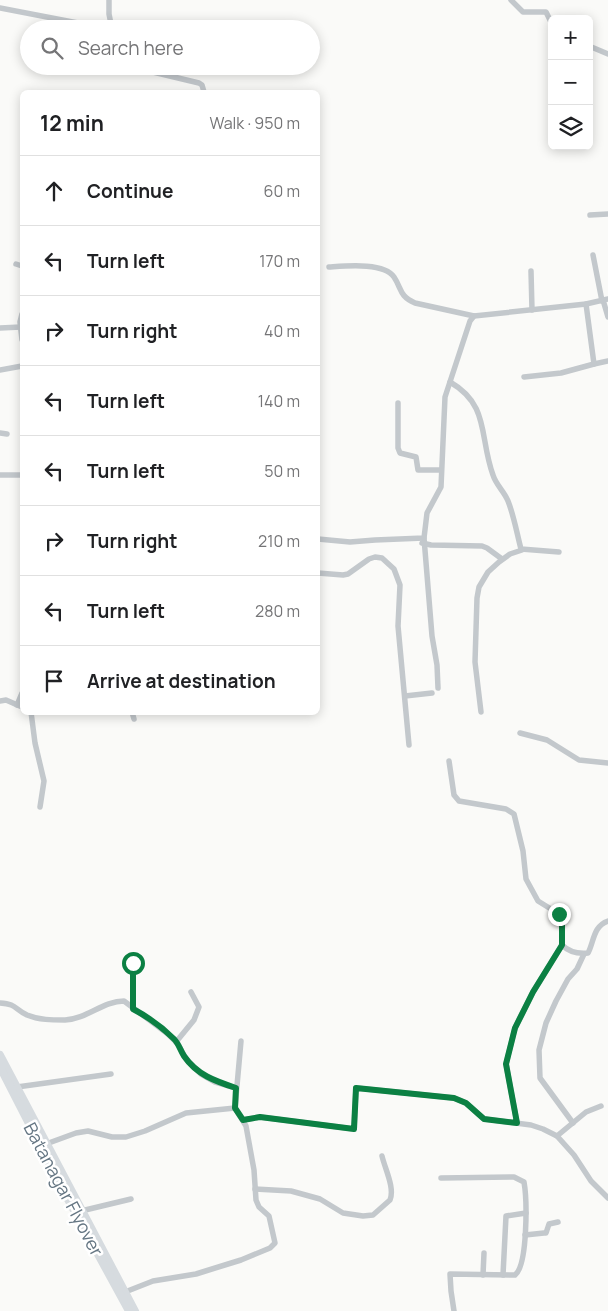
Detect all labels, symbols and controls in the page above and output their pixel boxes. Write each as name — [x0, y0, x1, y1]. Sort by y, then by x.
map controls — [548, 15, 593, 150]
button: + — [548, 15, 593, 60]
search box — [20, 20, 320, 75]
icon: search — [38, 34, 66, 62]
text: Search here — [78, 35, 184, 61]
button: − — [548, 60, 593, 105]
button: layers — [548, 105, 593, 150]
text: 12 min — [40, 109, 104, 137]
text: Walk · 950 m — [209, 112, 300, 134]
icon: ahead — [40, 177, 68, 205]
text: Continue — [87, 178, 173, 204]
text: 60 m — [264, 180, 300, 202]
icon: left — [40, 247, 68, 275]
text: Turn left — [87, 248, 165, 274]
text: 170 m — [259, 250, 300, 272]
icon: right — [40, 317, 68, 345]
text: Turn right — [87, 318, 177, 344]
text: 40 m — [264, 320, 300, 342]
icon: left — [40, 387, 68, 415]
text: Turn left — [87, 388, 165, 414]
text: 140 m — [258, 390, 300, 412]
icon: left — [40, 457, 68, 485]
text: Turn left — [87, 458, 165, 484]
text: 50 m — [264, 460, 300, 482]
icon: right — [40, 527, 68, 555]
text: Turn right — [87, 528, 177, 554]
text: 210 m — [258, 530, 300, 552]
icon: left — [40, 597, 68, 625]
text: Turn left — [87, 598, 165, 624]
text: 280 m — [255, 600, 300, 622]
icon: arrive — [40, 667, 68, 695]
text: Arrive at destination — [87, 668, 276, 694]
route end — [548, 903, 571, 926]
route start — [122, 952, 145, 975]
street label: Batanagar Flyover — [19, 1118, 110, 1260]

